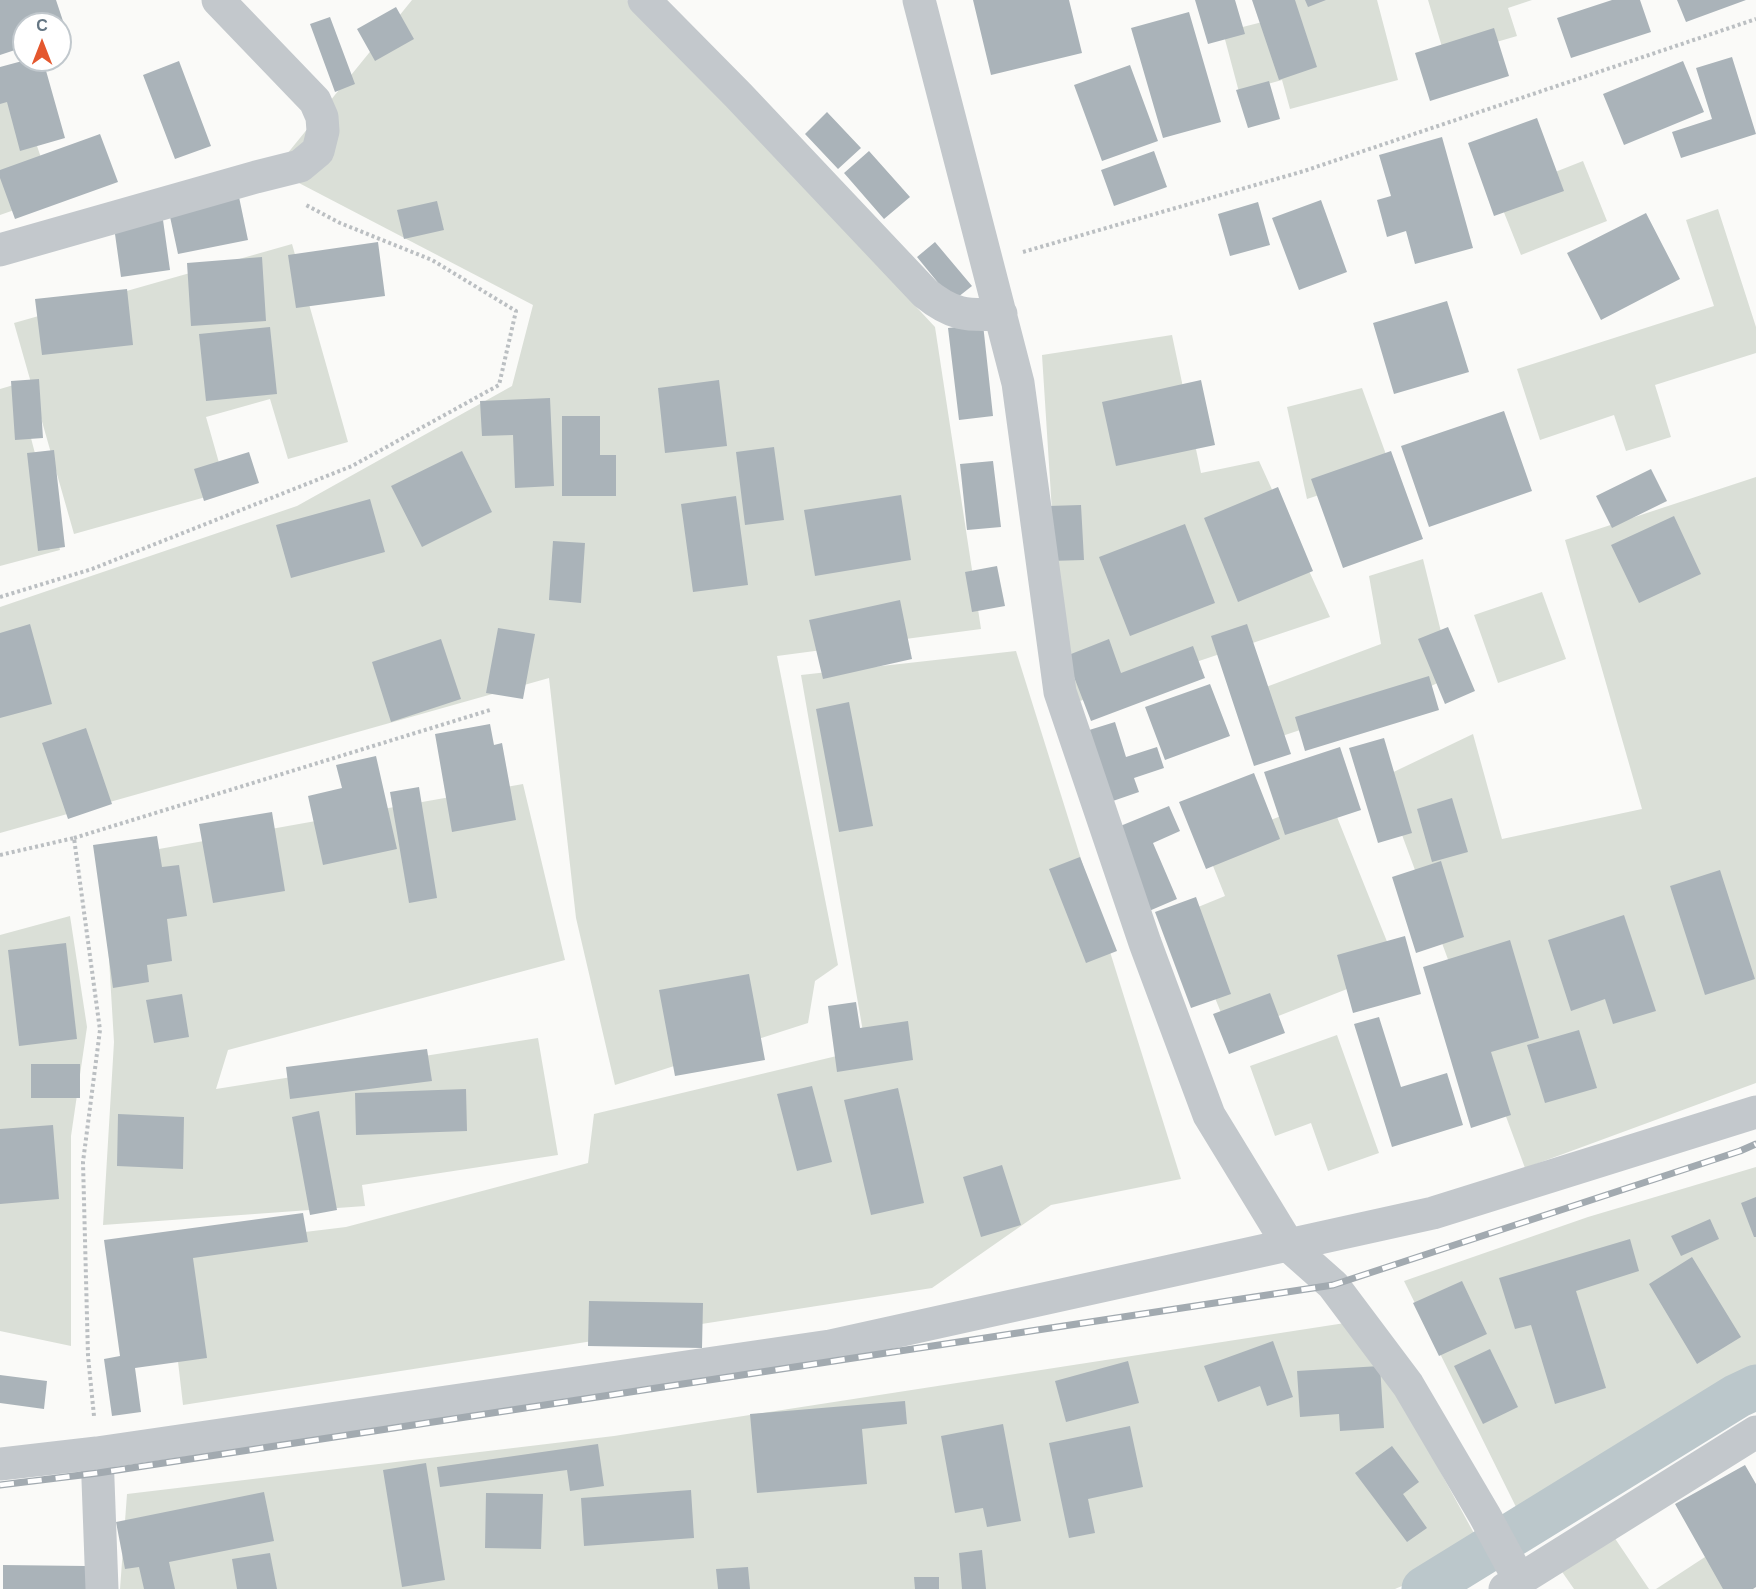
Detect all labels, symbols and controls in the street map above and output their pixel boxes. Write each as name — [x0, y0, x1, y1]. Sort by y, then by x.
north arrow — [12, 12, 72, 72]
text: С — [36, 16, 48, 35]

